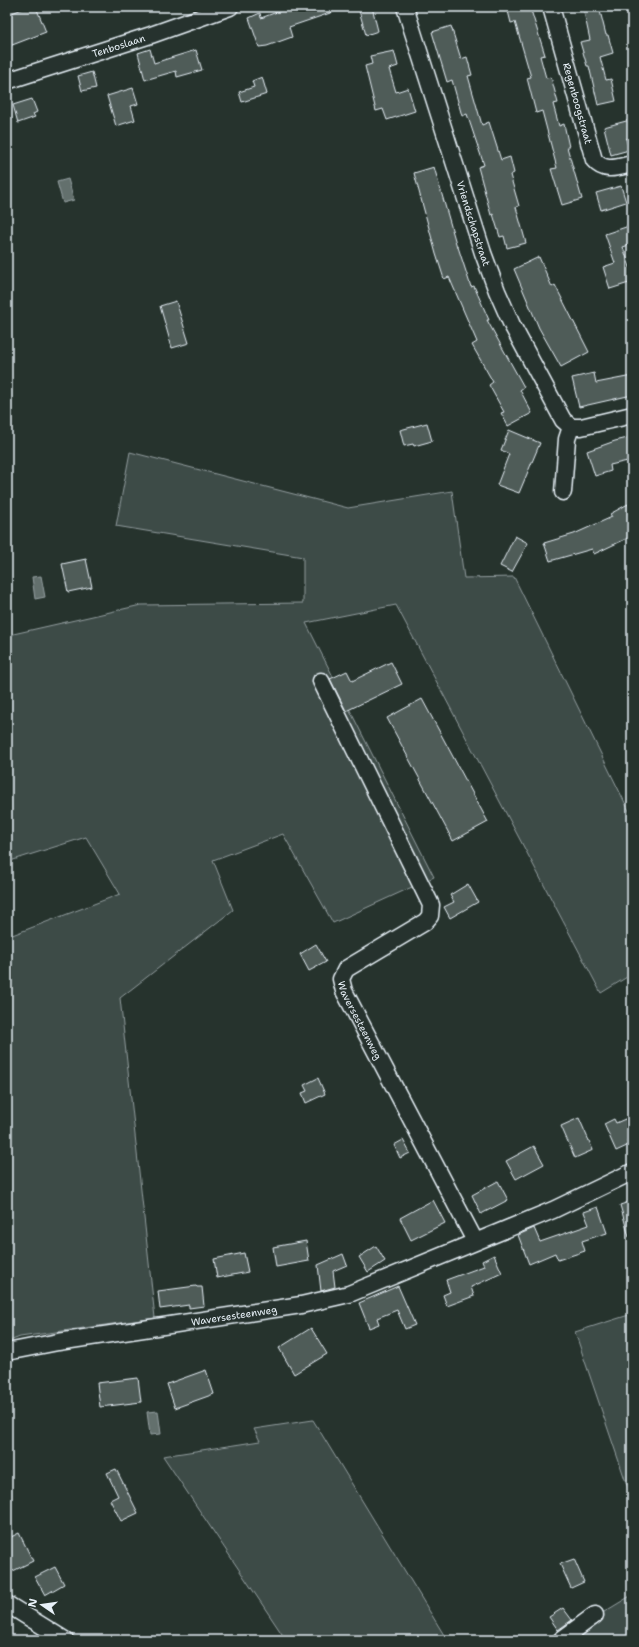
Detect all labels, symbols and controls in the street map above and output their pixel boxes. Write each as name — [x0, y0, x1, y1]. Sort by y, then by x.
street label: Tenboslaan — [90, 31, 147, 60]
street label: Regenboogstraat — [560, 61, 596, 145]
street label: Vriendschapstraat — [454, 179, 494, 268]
street label: Waversesteenweg — [335, 979, 385, 1062]
street label: Waversesteenweg — [190, 1302, 278, 1328]
north arrow — [22, 1585, 62, 1625]
text: N — [24, 1597, 41, 1609]

